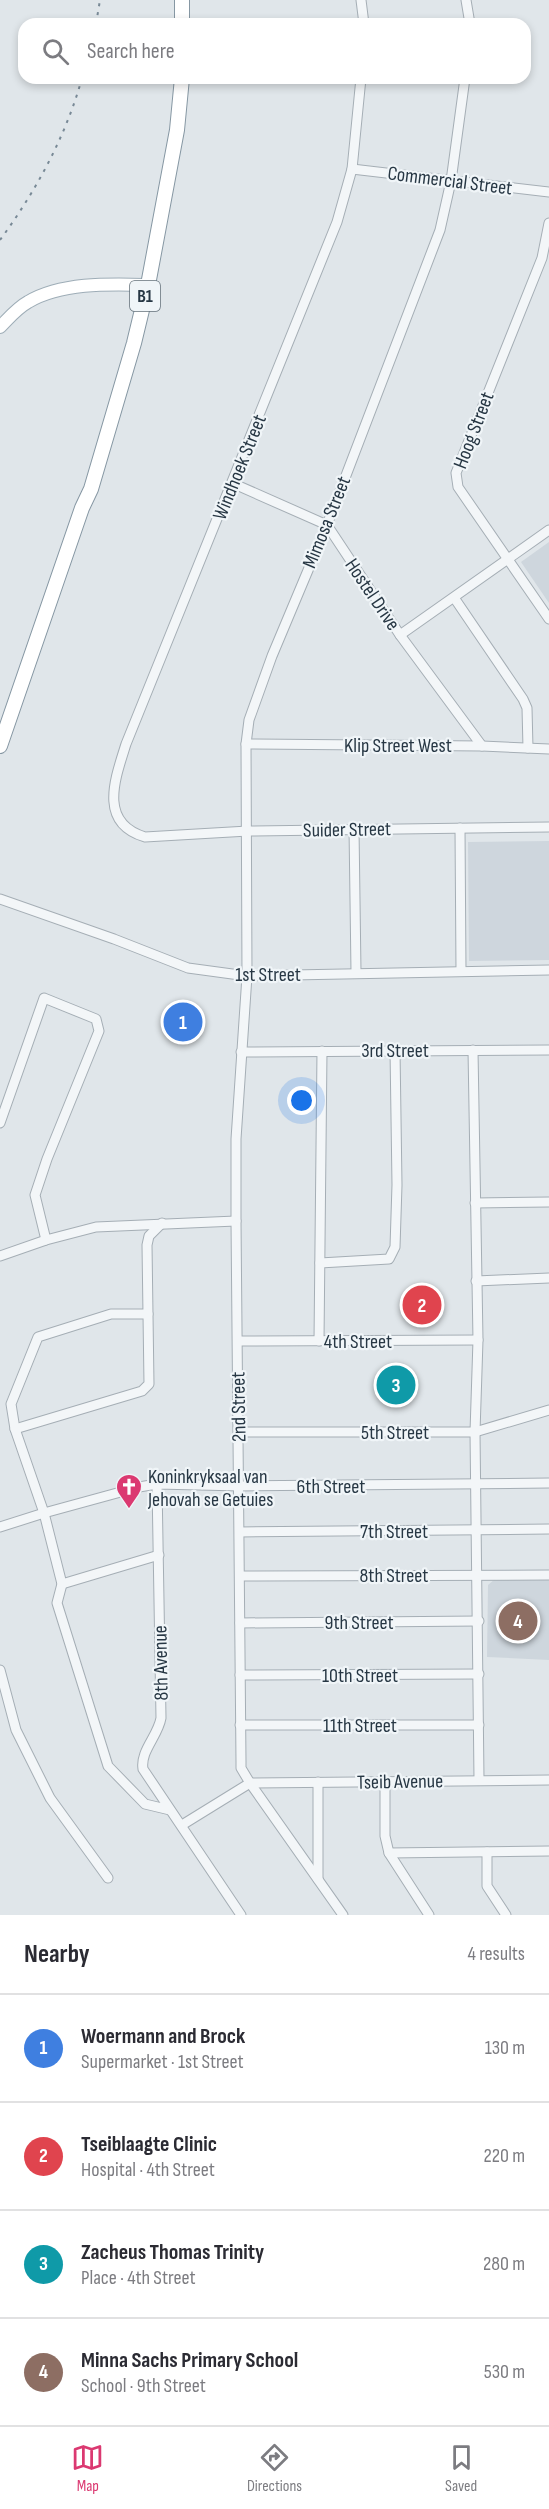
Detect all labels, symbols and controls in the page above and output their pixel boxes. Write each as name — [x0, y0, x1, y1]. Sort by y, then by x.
search box — [18, 18, 531, 84]
icon: search — [39, 35, 72, 68]
text: Search here — [87, 38, 174, 65]
street label: Commercial Street — [386, 161, 514, 201]
road number: B1 — [130, 281, 160, 311]
street label: Hoog Street — [448, 389, 499, 472]
street label: Windhoek Street — [208, 411, 272, 524]
street label: Mimosa Street — [298, 473, 356, 572]
street label: Hostel Drive — [339, 554, 405, 635]
street label: Klip Street West — [344, 734, 452, 758]
street label: Suider Street — [303, 817, 391, 843]
street label: 1st Street — [235, 963, 301, 987]
pin: 1 — [164, 1000, 202, 1044]
street label: 3rd Street — [361, 1039, 429, 1063]
your location — [287, 1086, 316, 1115]
pin: 2 — [402, 1282, 442, 1328]
street label: 4th Street — [324, 1330, 392, 1354]
pin: 3 — [376, 1362, 416, 1408]
street label: 2nd Street — [226, 1372, 252, 1442]
street label: 5th Street — [361, 1421, 429, 1445]
place label: Koninkryksaal van Jehovah se Getuies — [147, 1465, 274, 1512]
church icon: Koninkryksaal van Jehovah se Getuies — [114, 1472, 144, 1510]
street label: 6th Street — [297, 1475, 365, 1499]
street label: 7th Street — [360, 1520, 428, 1544]
street label: 8th Street — [360, 1564, 428, 1588]
pin: 4 — [498, 1598, 538, 1644]
street label: 9th Street — [324, 1611, 394, 1635]
street label: 8th Avenue — [148, 1625, 174, 1701]
street label: 10th Street — [322, 1664, 398, 1688]
street label: 11th Street — [323, 1714, 397, 1738]
street label: Tseib Avenue — [357, 1769, 443, 1795]
text: Nearby — [24, 1939, 90, 1970]
text: 4 results — [468, 1942, 525, 1966]
text: Woermann and Brock — [81, 2023, 245, 2050]
text: 1 — [40, 2036, 47, 2060]
text: 130 m — [485, 2036, 525, 2060]
text: Supermarket · 1st Street — [81, 2050, 244, 2074]
text: Tseiblaagte Clinic — [81, 2131, 217, 2158]
text: 2 — [39, 2144, 48, 2168]
text: 220 m — [484, 2144, 525, 2168]
text: Hospital · 4th Street — [81, 2158, 215, 2182]
text: Zacheus Thomas Trinity — [81, 2239, 264, 2266]
text: 3 — [39, 2252, 48, 2276]
text: 280 m — [483, 2252, 525, 2276]
text: Place · 4th Street — [81, 2266, 196, 2290]
text: Minna Sachs Primary School — [81, 2347, 298, 2374]
text: 4 — [39, 2360, 48, 2384]
text: 530 m — [484, 2360, 525, 2384]
text: School · 9th Street — [81, 2374, 206, 2398]
tab: Map — [71, 2441, 104, 2496]
tab: Directions — [247, 2441, 302, 2496]
tab: Saved — [445, 2441, 478, 2496]

